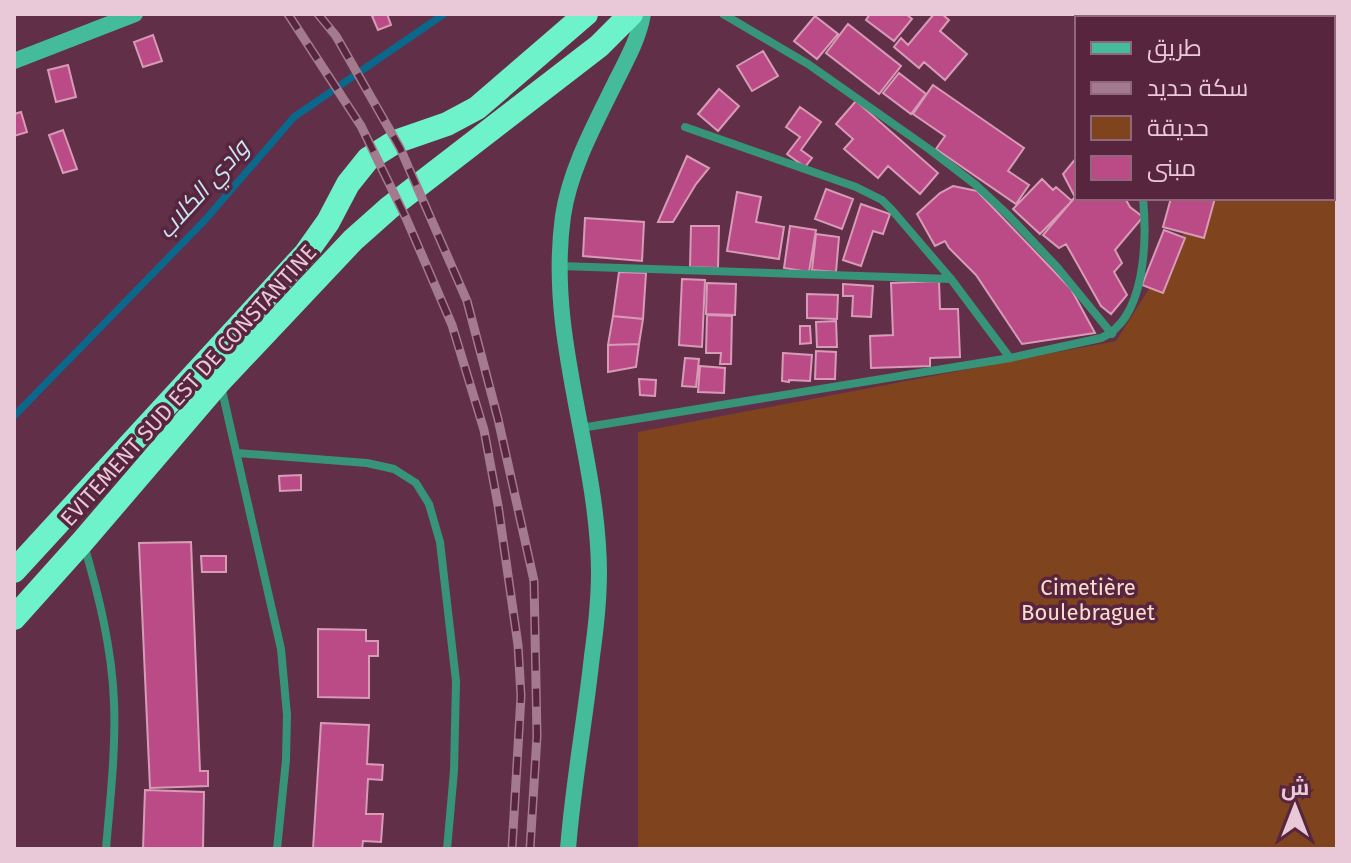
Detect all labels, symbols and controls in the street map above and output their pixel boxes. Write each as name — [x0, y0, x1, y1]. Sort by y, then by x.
legend — [1075, 16, 1335, 200]
text: طريق — [1147, 34, 1202, 63]
text: سكة حديد — [1147, 74, 1248, 102]
text: حديقة — [1147, 114, 1209, 142]
water label: وادي الكلاب — [152, 133, 259, 247]
text: مبنى — [1147, 154, 1196, 182]
street label: EVITEMENT SUD EST DE CONSTANTINE — [55, 239, 322, 532]
park label: Cimetière Boulebraguet — [1021, 574, 1155, 626]
north arrow — [1255, 767, 1335, 847]
text: ش — [1281, 774, 1309, 801]

